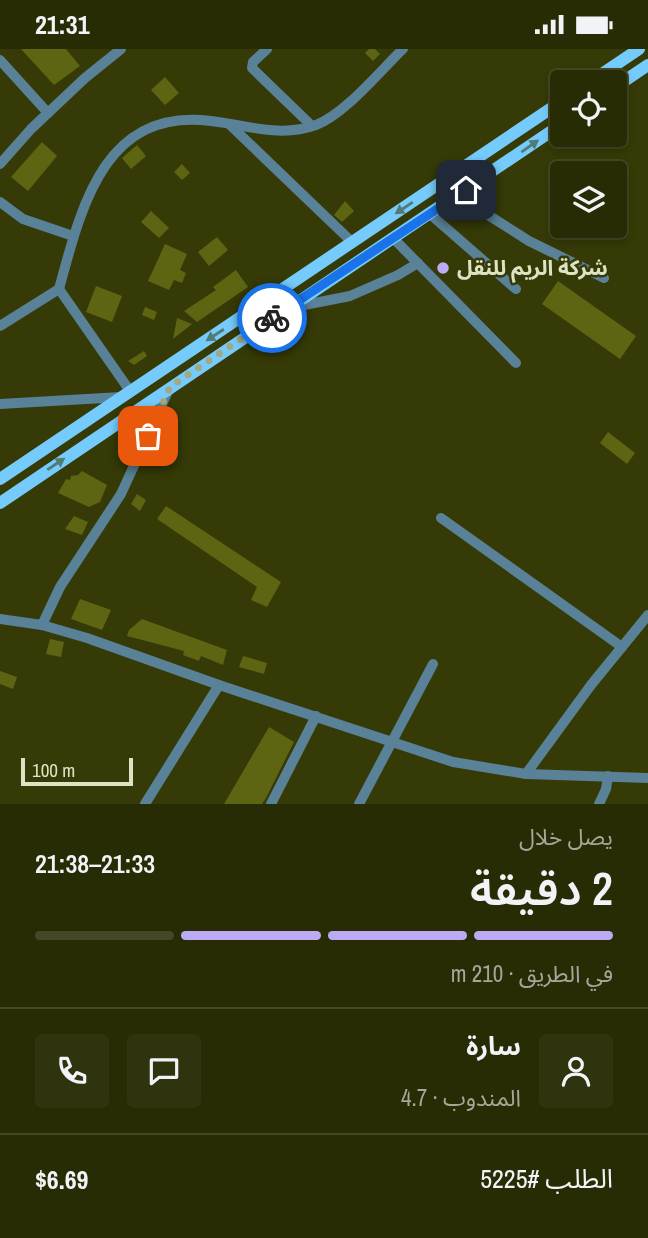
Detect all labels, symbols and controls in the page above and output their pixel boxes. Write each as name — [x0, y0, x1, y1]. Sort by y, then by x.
text: 21:31 — [35, 7, 90, 42]
map controls — [550, 70, 627, 238]
button: locate — [550, 70, 627, 147]
one-way arrow — [521, 139, 539, 153]
pin — [436, 160, 496, 220]
button: layers — [550, 161, 627, 238]
icon: home — [447, 171, 485, 209]
one-way arrow — [394, 201, 413, 214]
place label: شركة الريم للنقل — [457, 253, 608, 283]
marker: شركة الريم للنقل — [435, 260, 451, 276]
courier — [237, 283, 307, 353]
icon: bike — [253, 299, 291, 337]
one-way arrow — [206, 328, 224, 342]
pin — [118, 406, 178, 466]
icon: bag — [129, 417, 167, 455]
one-way arrow — [47, 457, 65, 471]
scale bar — [21, 755, 133, 787]
text: 100 m — [32, 757, 75, 783]
text: يصل خلال — [519, 821, 613, 852]
text: 21:33–21:38 — [35, 846, 155, 881]
text: 2 دقيقة — [470, 857, 613, 919]
text: في الطريق · 210 m — [451, 958, 613, 989]
text: سارة — [466, 1028, 521, 1063]
button: phone — [35, 1034, 109, 1108]
button: chat — [127, 1034, 201, 1108]
button: person — [539, 1034, 613, 1108]
text: المندوب · 4.7 — [401, 1082, 521, 1113]
text: الطلب #5225 — [480, 1161, 613, 1196]
text: $6.69 — [35, 1162, 88, 1197]

